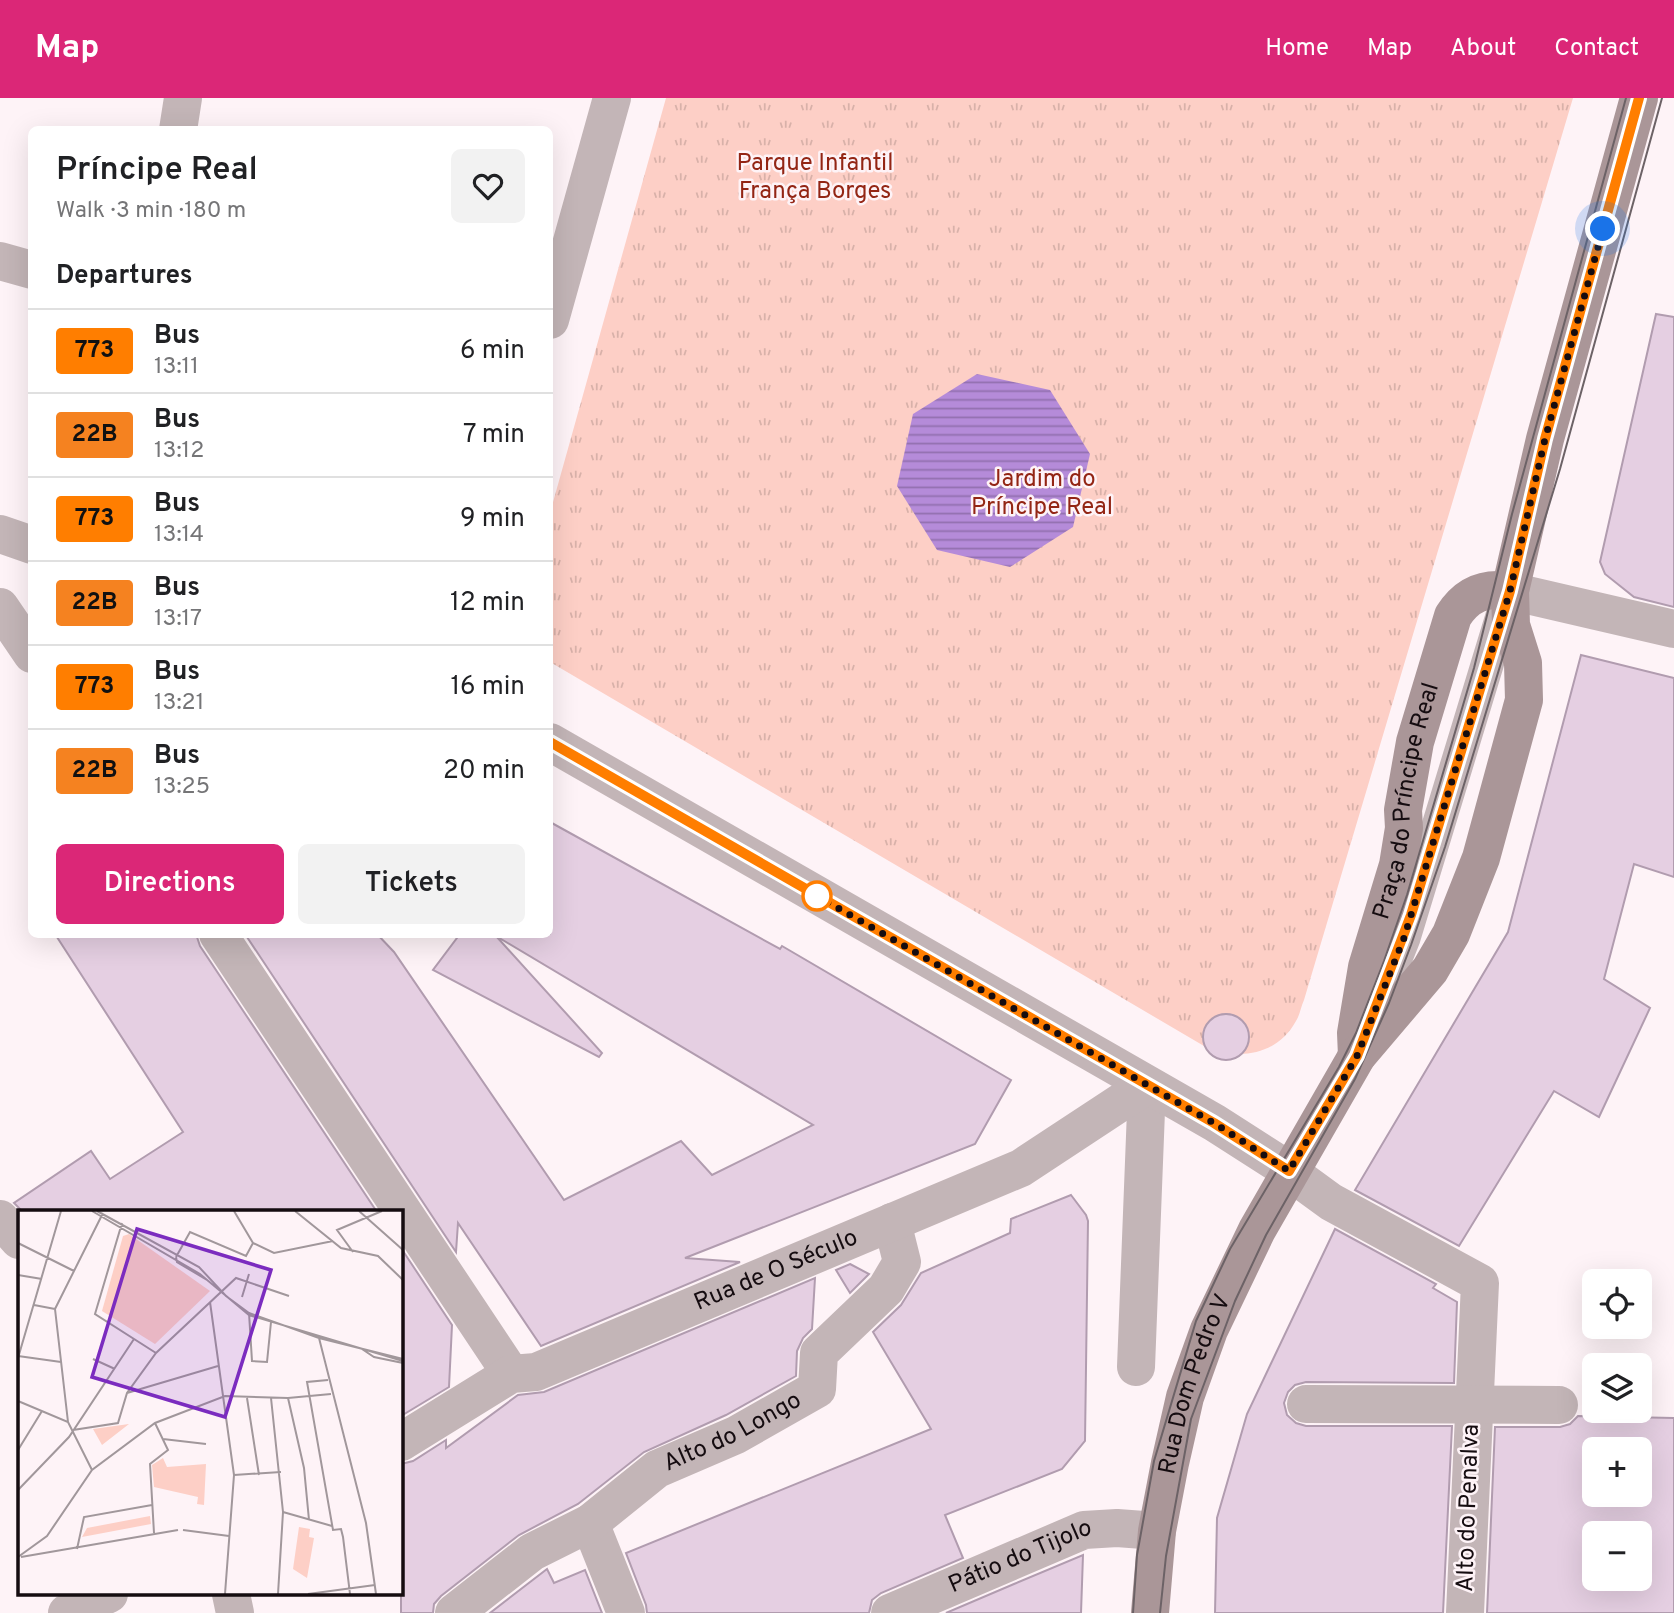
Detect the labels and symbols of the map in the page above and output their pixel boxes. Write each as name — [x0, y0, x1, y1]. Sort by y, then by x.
park label: Parque Infantil França Borges — [736, 149, 894, 207]
your location — [1585, 211, 1620, 246]
park label: Jardim do Príncipe Real — [971, 465, 1113, 523]
street label: Praça do Príncipe Real — [1367, 679, 1447, 923]
unlabelled marker — [802, 881, 832, 911]
inset map — [18, 1210, 402, 1596]
street label: Rua de O Século — [690, 1223, 863, 1319]
street label: Rua Dom Pedro V — [1153, 1290, 1239, 1477]
street label: Alto do Longo — [659, 1386, 807, 1479]
street label: Alto do Penalva — [1451, 1423, 1487, 1593]
street label: Pátio do Tijolo — [944, 1515, 1092, 1601]

